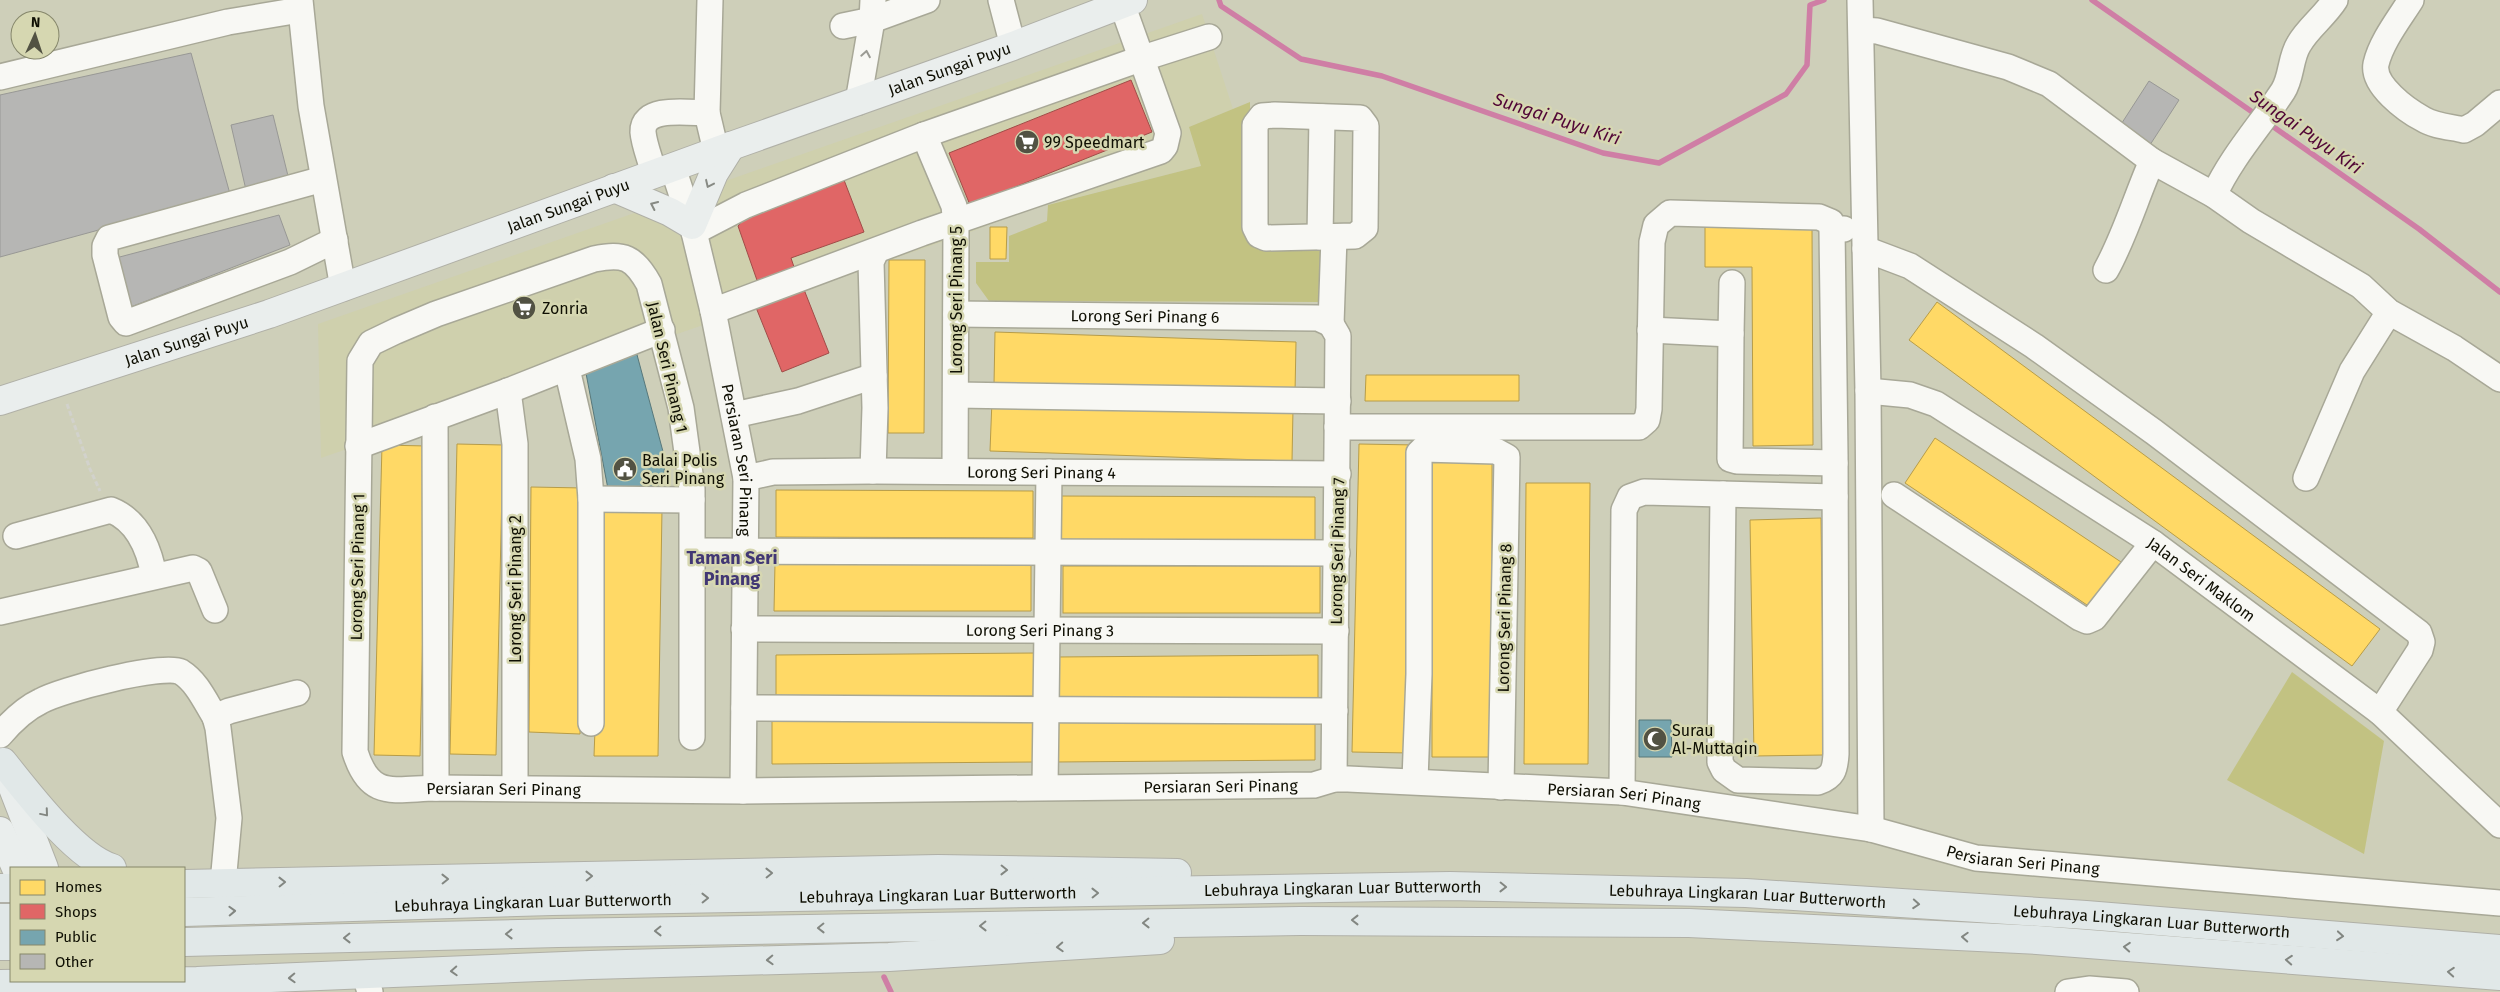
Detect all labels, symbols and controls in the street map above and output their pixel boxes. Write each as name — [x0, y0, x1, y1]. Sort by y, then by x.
north arrow — [10, 10, 60, 60]
text: N — [31, 14, 41, 31]
street label: Jalan Sungai Puyu — [886, 39, 1013, 100]
one-way arrow — [861, 49, 871, 58]
water label: Sungai Puyu Kiri — [2245, 84, 2366, 179]
water label: Sungai Puyu Kiri — [1490, 88, 1623, 150]
supermarket icon: 99 Speedmart — [1014, 129, 1040, 155]
place label: 99 Speedmart — [1044, 133, 1145, 152]
street label: Jalan Sungai Puyu — [505, 175, 632, 237]
one-way arrow — [705, 179, 715, 188]
one-way arrow — [650, 201, 659, 212]
street label: Lorong Seri Pinang 5 — [947, 226, 966, 374]
supermarket icon: Zonria — [511, 295, 537, 321]
place label: Zonria — [542, 299, 588, 318]
street label: Jalan Seri Pinang 1 — [643, 300, 692, 434]
street label: Lorong Seri Pinang 6 — [1070, 306, 1219, 327]
street label: Jalan Sungai Puyu — [122, 312, 251, 370]
street label: Persiaran Seri Pinang — [718, 382, 755, 537]
place label: Balai Polis Seri Pinang — [642, 451, 725, 488]
public building icon: Balai Polis Seri Pinang — [612, 456, 638, 482]
street label: Lorong Seri Pinang 4 — [967, 463, 1116, 483]
street label: Lorong Seri Pinang 7 — [1327, 477, 1348, 625]
street label: Lorong Seri Pinang 1 — [347, 493, 368, 641]
street label: Lorong Seri Pinang 2 — [506, 515, 525, 663]
street label: Jalan Seri Maklom — [2144, 533, 2259, 626]
street label: Lorong Seri Pinang 8 — [1494, 543, 1515, 693]
district label: Taman Seri Pinang — [687, 547, 777, 590]
street label: Lorong Seri Pinang 3 — [966, 621, 1114, 640]
place label: Surau Al-Muttaqin — [1672, 721, 1758, 758]
mosque icon: Surau Al-Muttaqin — [1642, 726, 1668, 752]
street label: Persiaran Seri Pinang — [1143, 776, 1299, 797]
street label: Persiaran Seri Pinang — [426, 779, 582, 799]
street label: Persiaran Seri Pinang — [1547, 779, 1703, 814]
one-way arrow — [39, 807, 48, 816]
street label: Persiaran Seri Pinang — [1944, 841, 2101, 879]
one-way arrow — [1001, 865, 1009, 876]
legend — [10, 867, 185, 982]
one-way arrow — [765, 867, 773, 878]
one-way arrow — [586, 871, 593, 881]
one-way arrow — [442, 874, 449, 884]
one-way arrow — [279, 877, 287, 887]
street label: Lebuhraya Lingkaran Luar Butterworth — [1204, 877, 1482, 900]
text: Homes — [55, 878, 102, 896]
street label: Lebuhraya Lingkaran Luar Butterworth — [1609, 881, 1887, 912]
one-way arrow — [1500, 882, 1508, 892]
street label: Lebuhraya Lingkaran Luar Butterworth — [799, 883, 1077, 907]
one-way arrow — [1092, 888, 1100, 898]
street label: Lebuhraya Lingkaran Luar Butterworth — [394, 890, 672, 916]
one-way arrow — [702, 893, 710, 903]
one-way arrow — [1913, 898, 1921, 909]
street label: Lebuhraya Lingkaran Luar Butterworth — [2013, 901, 2291, 942]
text: Shops — [55, 903, 97, 921]
one-way arrow — [229, 905, 237, 916]
one-way arrow — [1351, 915, 1358, 925]
one-way arrow — [1142, 918, 1150, 928]
one-way arrow — [979, 921, 987, 931]
one-way arrow — [817, 923, 825, 934]
one-way arrow — [654, 926, 662, 936]
text: Public — [55, 928, 97, 946]
one-way arrow — [505, 929, 512, 939]
one-way arrow — [2337, 930, 2345, 941]
one-way arrow — [1961, 931, 1969, 942]
one-way arrow — [342, 933, 350, 943]
one-way arrow — [1056, 941, 1064, 952]
one-way arrow — [2123, 942, 2131, 953]
text: Other — [55, 953, 94, 971]
one-way arrow — [2285, 954, 2293, 965]
one-way arrow — [766, 955, 774, 965]
one-way arrow — [450, 966, 458, 976]
one-way arrow — [2447, 967, 2455, 978]
one-way arrow — [287, 972, 295, 983]

